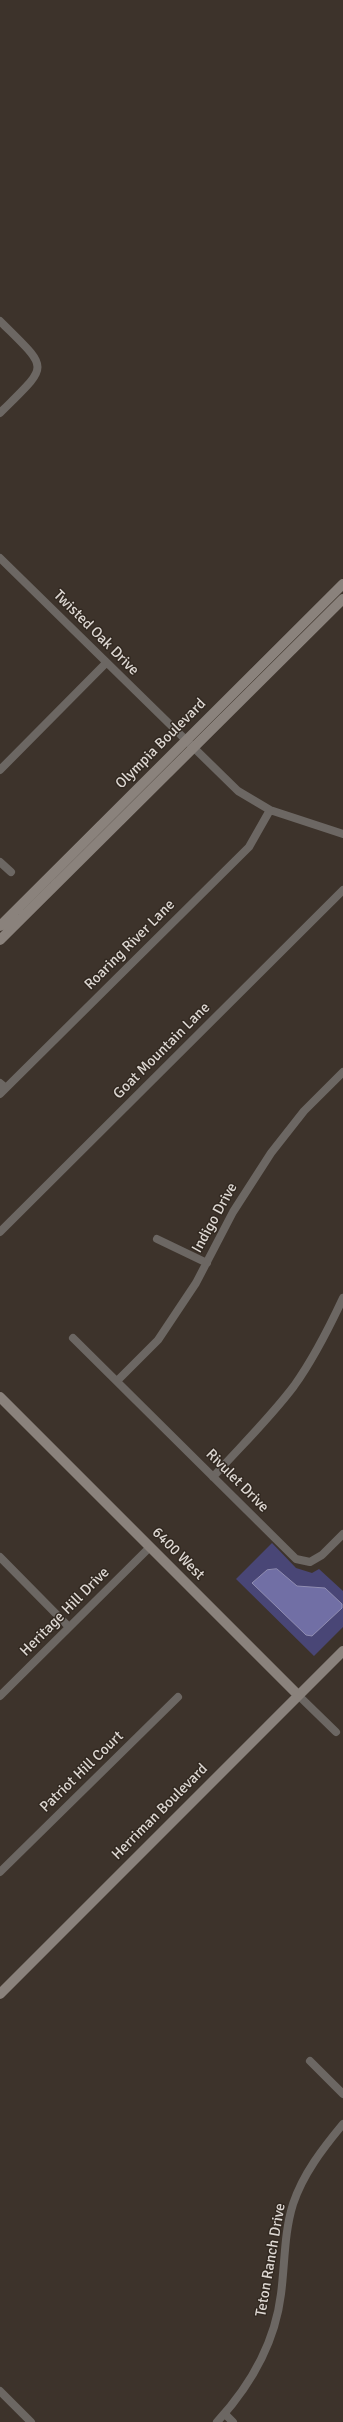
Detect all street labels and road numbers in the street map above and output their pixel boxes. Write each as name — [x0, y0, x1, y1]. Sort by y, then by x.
street label: Twisted Oak Drive — [49, 586, 143, 680]
street label: Olympia Boulevard — [112, 695, 210, 793]
street label: Roaring River Lane — [81, 896, 179, 994]
street label: Goat Mountain Lane — [110, 999, 214, 1103]
street label: Indigo Drive — [188, 1180, 242, 1256]
street label: Rivulet Drive — [202, 1446, 272, 1516]
street label: 6400 West — [148, 1524, 208, 1584]
street label: Heritage Hill Drive — [17, 1564, 113, 1660]
street label: Patriot Hill Court — [37, 1728, 127, 1816]
street label: Herriman Boulevard — [108, 1760, 212, 1864]
street label: Teton Ranch Drive — [252, 2202, 290, 2318]

